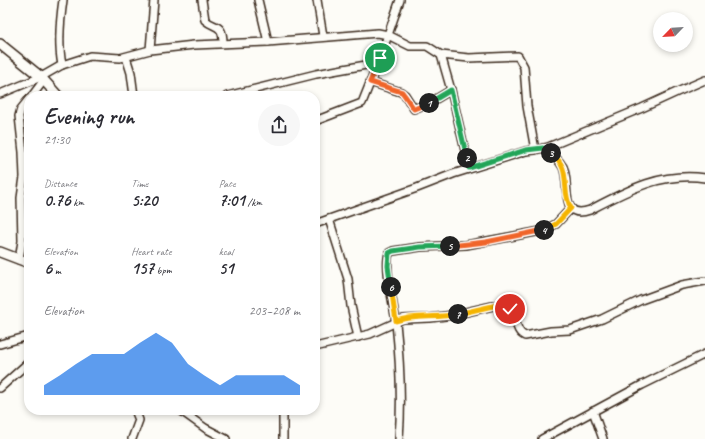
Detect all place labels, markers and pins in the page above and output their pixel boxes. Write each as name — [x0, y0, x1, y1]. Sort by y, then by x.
pin — [363, 41, 397, 75]
pin: 1 — [419, 93, 439, 113]
pin: 3 — [541, 143, 561, 163]
pin: 2 — [457, 148, 477, 168]
pin: 4 — [534, 220, 554, 240]
pin: 5 — [440, 236, 460, 256]
pin: 6 — [381, 277, 401, 297]
pin — [493, 292, 527, 326]
pin: 7 — [448, 304, 468, 324]

